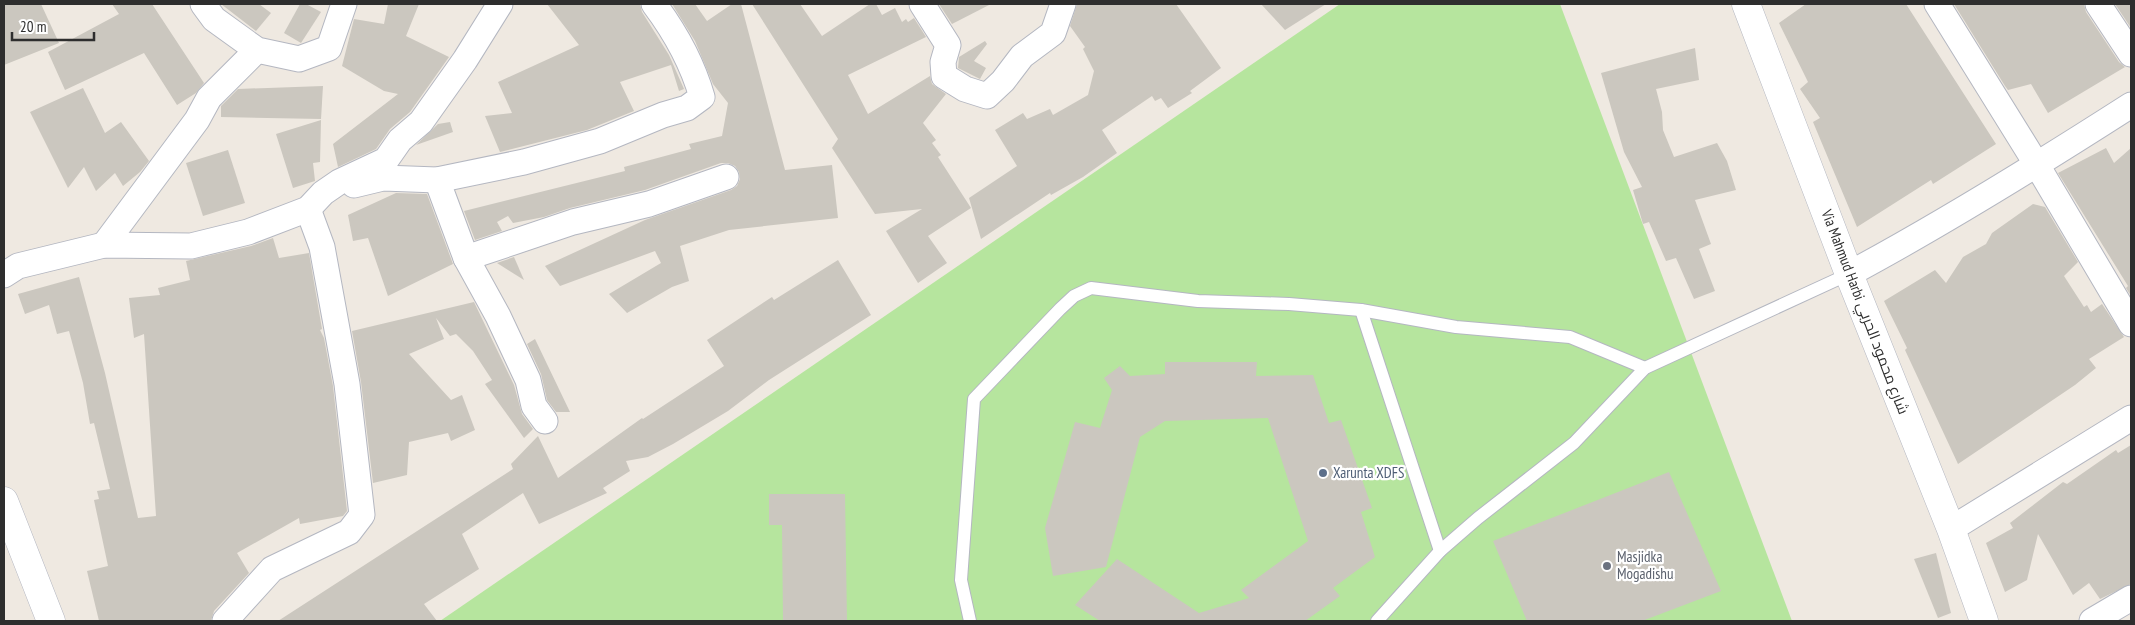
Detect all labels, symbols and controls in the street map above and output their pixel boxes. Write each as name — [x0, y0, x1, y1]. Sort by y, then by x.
scale bar — [12, 10, 95, 42]
text: 20 m — [20, 17, 46, 36]
street label: Via Mahmud Harbi شارع محمود الحربي — [1814, 206, 1913, 418]
place label: Xarunta XDFS — [1333, 463, 1404, 482]
marker: Xarunta XDFS — [1317, 467, 1329, 479]
place label: Masjidka Mogadishu — [1617, 547, 1673, 583]
marker: Masjidka Mogadishu — [1601, 560, 1613, 572]

